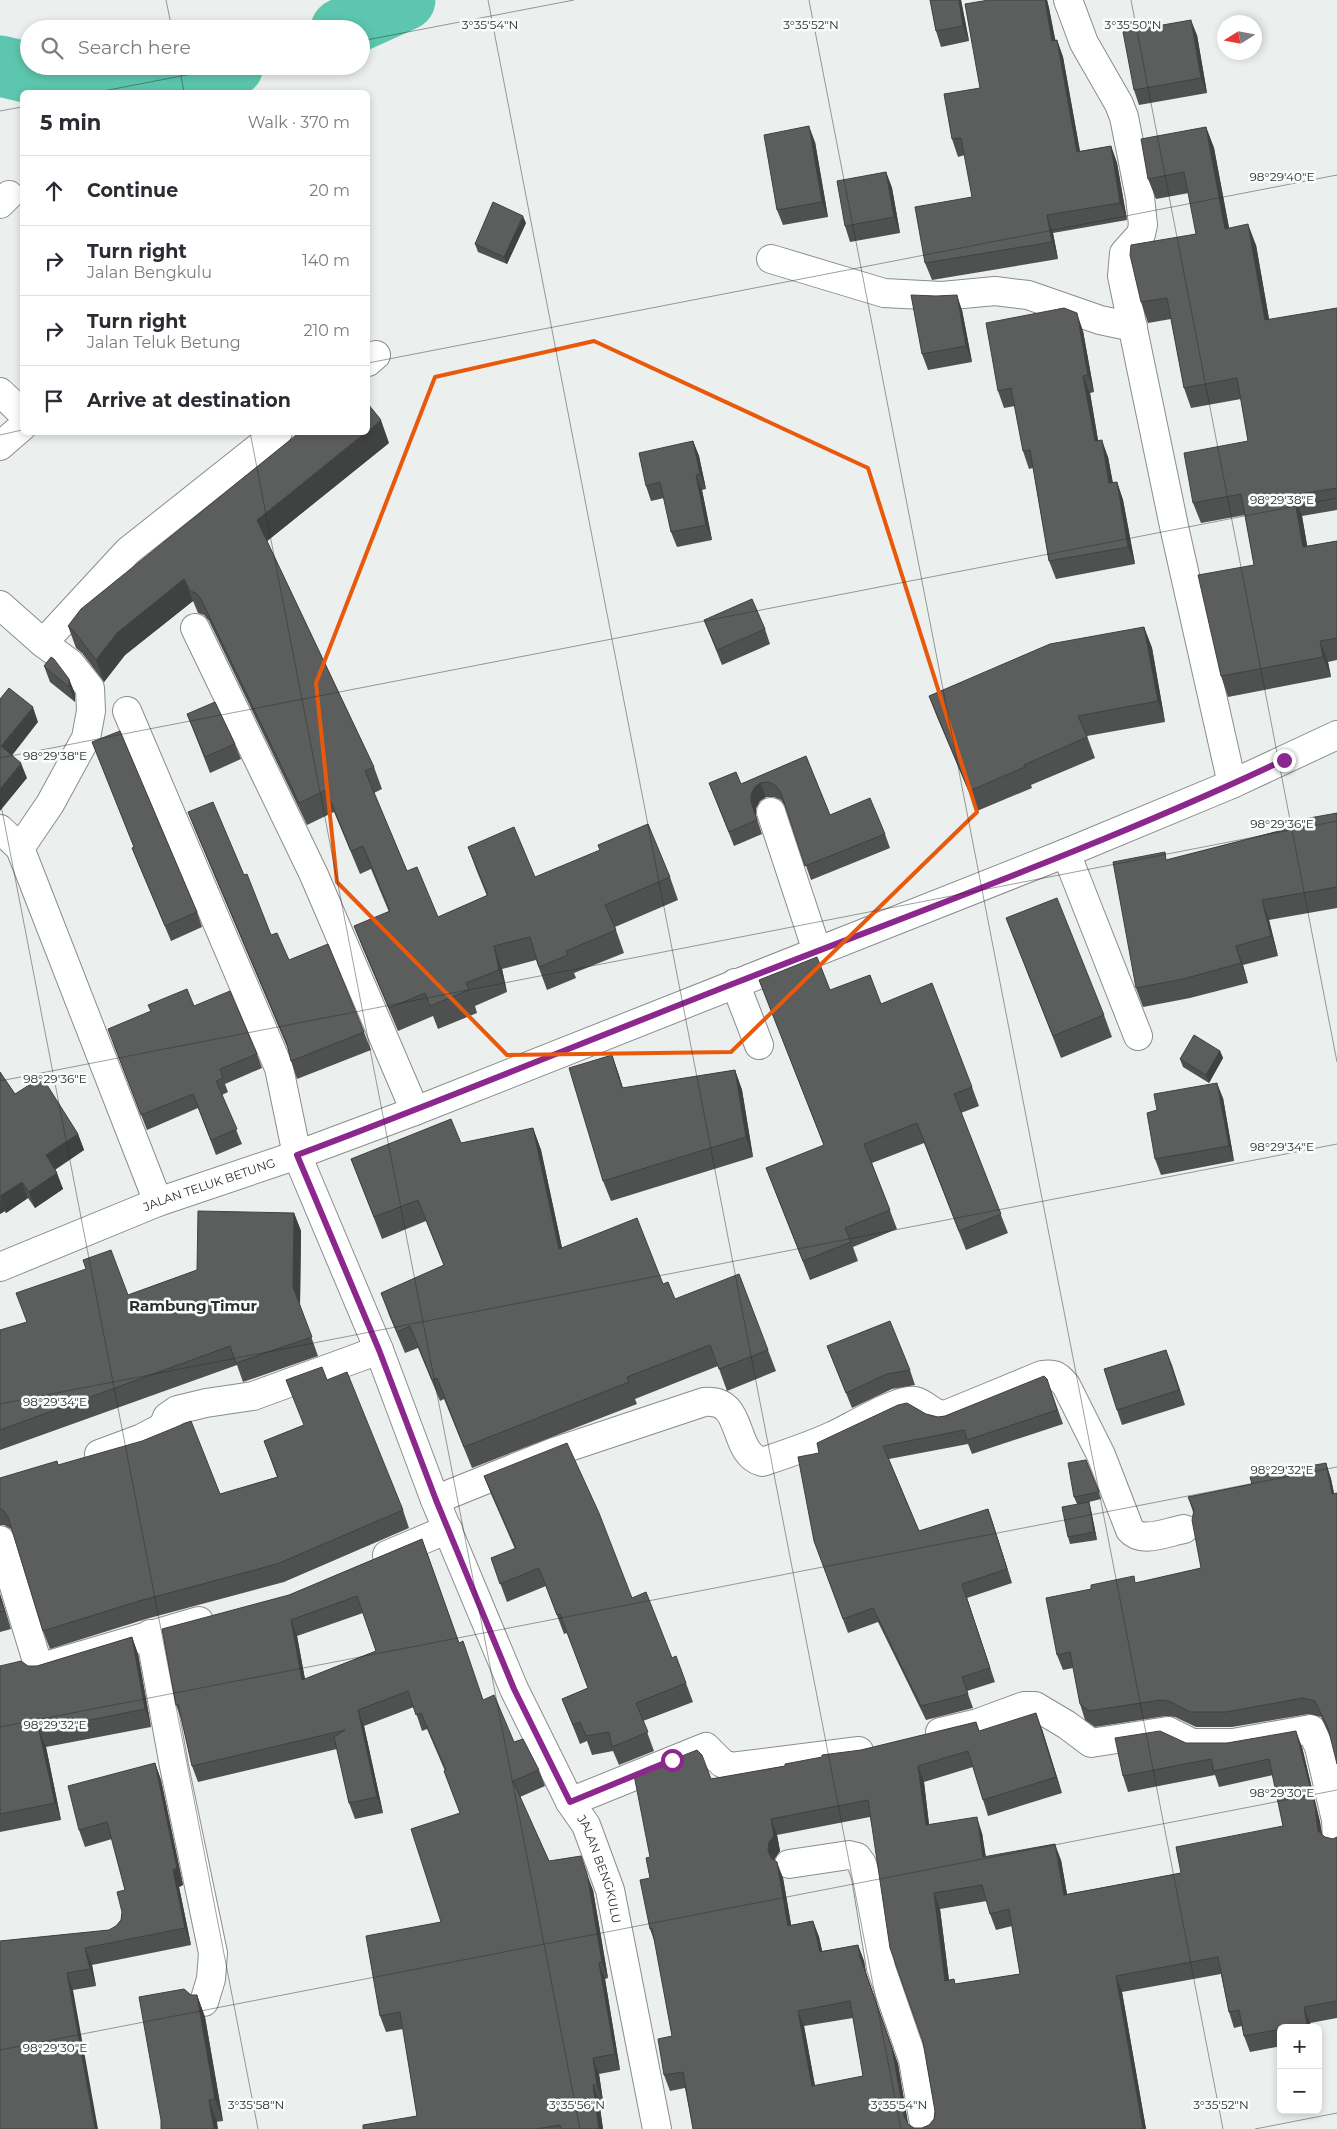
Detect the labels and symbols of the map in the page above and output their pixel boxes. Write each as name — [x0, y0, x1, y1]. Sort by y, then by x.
north arrow — [1217, 15, 1262, 60]
text: 3°35'54"N — [462, 17, 518, 32]
text: 3°35'52"N — [783, 17, 839, 32]
text: 3°35'50"N — [1105, 17, 1161, 32]
text: 98°29'40"E — [1250, 169, 1315, 184]
text: 98°29'38"E — [1250, 492, 1314, 507]
text: 98°29'38"E — [23, 748, 87, 763]
route end — [1273, 749, 1296, 772]
text: 98°29'36"E — [1250, 816, 1314, 831]
text: 98°29'36"E — [23, 1071, 87, 1086]
text: 98°29'34"E — [1250, 1139, 1314, 1154]
street label: JALAN TELUK BETUNG — [140, 1155, 277, 1215]
district label: Rambung Timur — [129, 1296, 258, 1315]
text: 98°29'34"E — [23, 1394, 87, 1409]
text: 98°29'32"E — [1250, 1462, 1314, 1477]
text: 98°29'32"E — [23, 1717, 87, 1732]
route start — [661, 1749, 684, 1772]
text: 98°29'30"E — [1250, 1785, 1314, 1800]
street label: JALAN BENGKULU — [574, 1811, 624, 1925]
text: 98°29'30"E — [23, 2040, 87, 2055]
text: 3°35'58"N — [228, 2097, 284, 2112]
text: 3°35'56"N — [549, 2097, 605, 2112]
text: 3°35'54"N — [871, 2097, 927, 2112]
text: 3°35'52"N — [1193, 2097, 1249, 2112]

